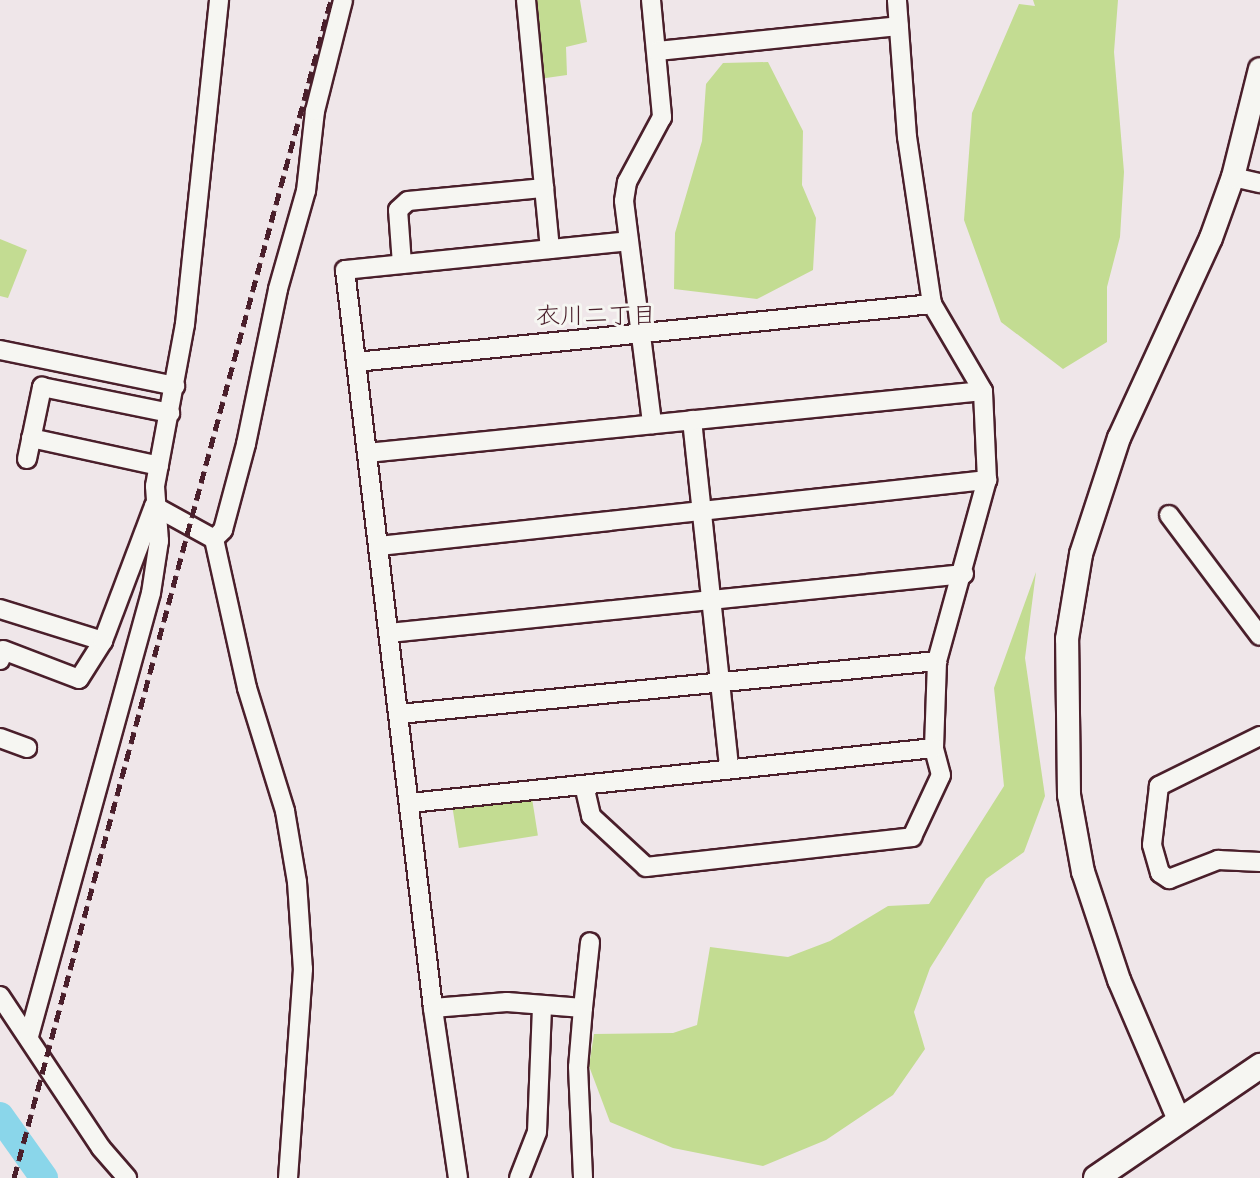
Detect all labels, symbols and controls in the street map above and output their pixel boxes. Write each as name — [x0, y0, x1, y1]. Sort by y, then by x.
district label: 衣川二丁目 — [536, 302, 656, 330]

